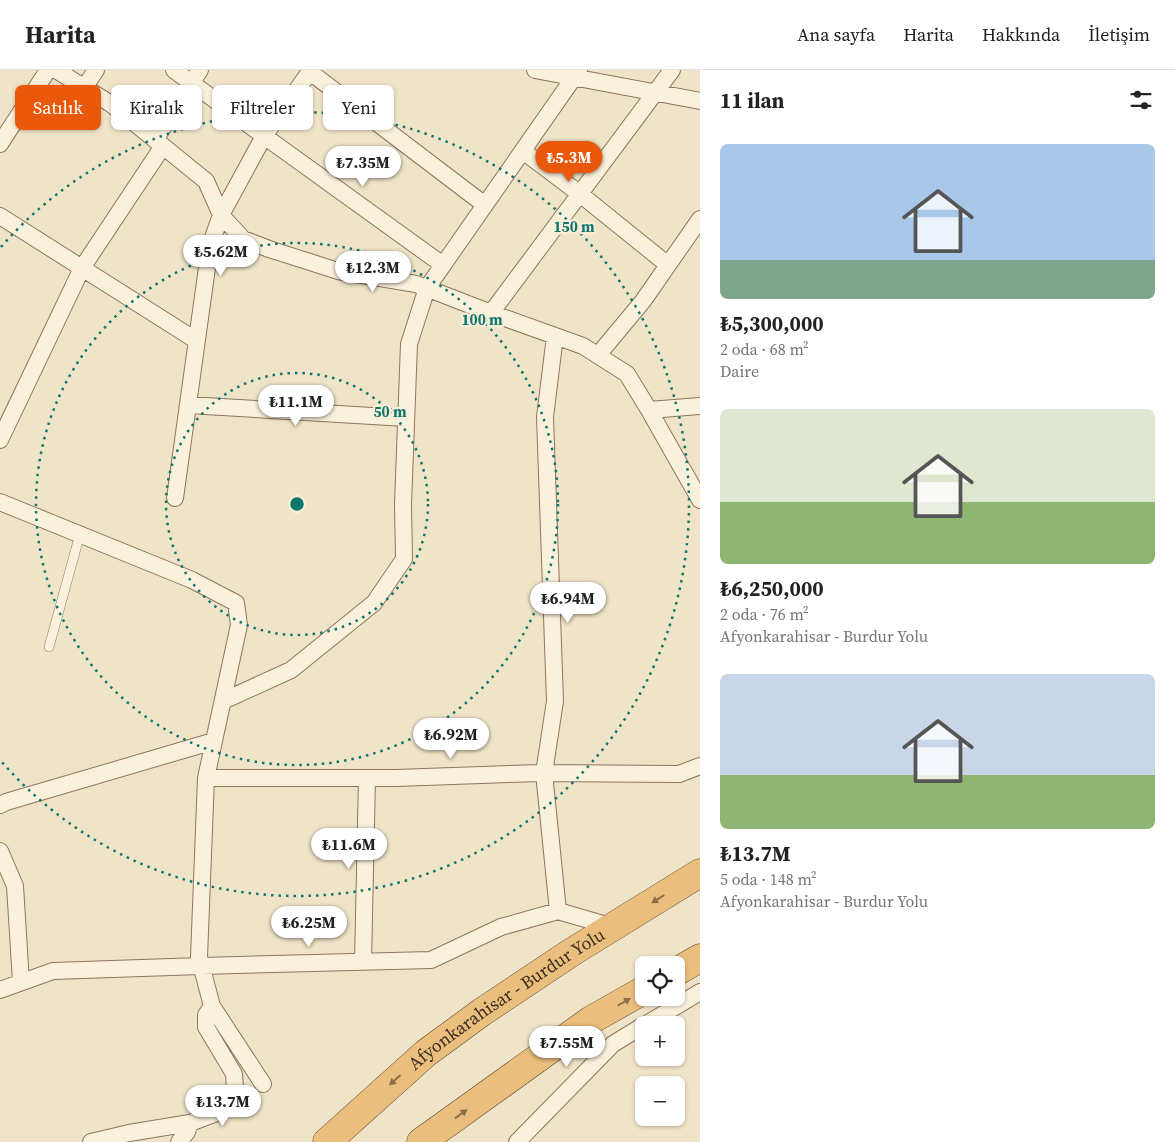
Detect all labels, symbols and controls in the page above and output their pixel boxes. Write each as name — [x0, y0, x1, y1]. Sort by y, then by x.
text: Harita — [25, 18, 96, 51]
text: Ana sayfa — [797, 22, 875, 47]
text: Harita — [903, 22, 954, 47]
text: Hakkında — [982, 22, 1060, 47]
text: İletişim — [1088, 22, 1150, 47]
chip: Satılık — [15, 85, 101, 130]
chip: Kiralık — [111, 85, 202, 130]
chip: Filtreler — [212, 85, 313, 130]
chip: Yeni — [323, 85, 394, 130]
text: 11 ilan — [720, 86, 785, 115]
icon: filters — [1127, 86, 1155, 114]
pin: ₺5.3M — [534, 140, 604, 183]
pin: ₺7.35M — [322, 146, 404, 188]
text: ₺5.3M — [546, 146, 592, 168]
text: ₺7.35M — [336, 151, 390, 173]
icon: home — [893, 176, 983, 266]
text: 150 m — [553, 216, 595, 237]
pin: ₺5.62M — [180, 234, 262, 277]
text: ₺5.62M — [194, 240, 248, 262]
pin: ₺12.3M — [332, 250, 414, 293]
text: ₺12.3M — [346, 256, 400, 278]
text: 100 m — [461, 309, 503, 330]
text: ₺5,300,000 — [720, 309, 824, 338]
text: 2 oda · 68 m² — [720, 338, 809, 360]
text: Daire — [720, 360, 759, 382]
pin: ₺11.1M — [255, 384, 337, 427]
text: ₺11.1M — [269, 390, 323, 412]
text: 50 m — [373, 401, 407, 422]
icon: home — [893, 441, 983, 531]
centre of rings — [288, 495, 306, 513]
text: ₺6,250,000 — [720, 574, 824, 603]
pin: ₺6.94M — [527, 582, 609, 624]
text: ₺6.94M — [541, 587, 595, 609]
text: 2 oda · 76 m² — [720, 603, 809, 625]
text: Afyonkarahisar - Burdur Yolu — [720, 625, 928, 647]
icon: home — [893, 706, 983, 796]
pin: ₺6.92M — [410, 718, 492, 760]
text: ₺6.92M — [424, 723, 478, 745]
pin: ₺11.6M — [308, 828, 390, 870]
text: ₺11.6M — [322, 833, 376, 855]
text: ₺13.7M — [720, 839, 791, 868]
text: 5 oda · 148 m² — [720, 868, 817, 890]
text: Afyonkarahisar - Burdur Yolu — [720, 890, 928, 912]
one-way arrow — [652, 894, 665, 904]
pin: ₺6.25M — [268, 906, 350, 948]
text: ₺6.25M — [282, 911, 336, 933]
street label: Afyonkarahisar - Burdur Yolu — [402, 922, 609, 1075]
map controls — [635, 956, 685, 1126]
button: locate — [635, 956, 685, 1006]
one-way arrow — [617, 997, 630, 1006]
button: + — [635, 1016, 685, 1066]
pin: ₺7.55M — [526, 1026, 608, 1068]
text: ₺7.55M — [540, 1031, 594, 1053]
one-way arrow — [389, 1075, 402, 1086]
button: − — [635, 1076, 685, 1126]
pin: ₺13.7M — [182, 1084, 264, 1127]
text: ₺13.7M — [196, 1090, 250, 1112]
one-way arrow — [454, 1108, 467, 1119]

